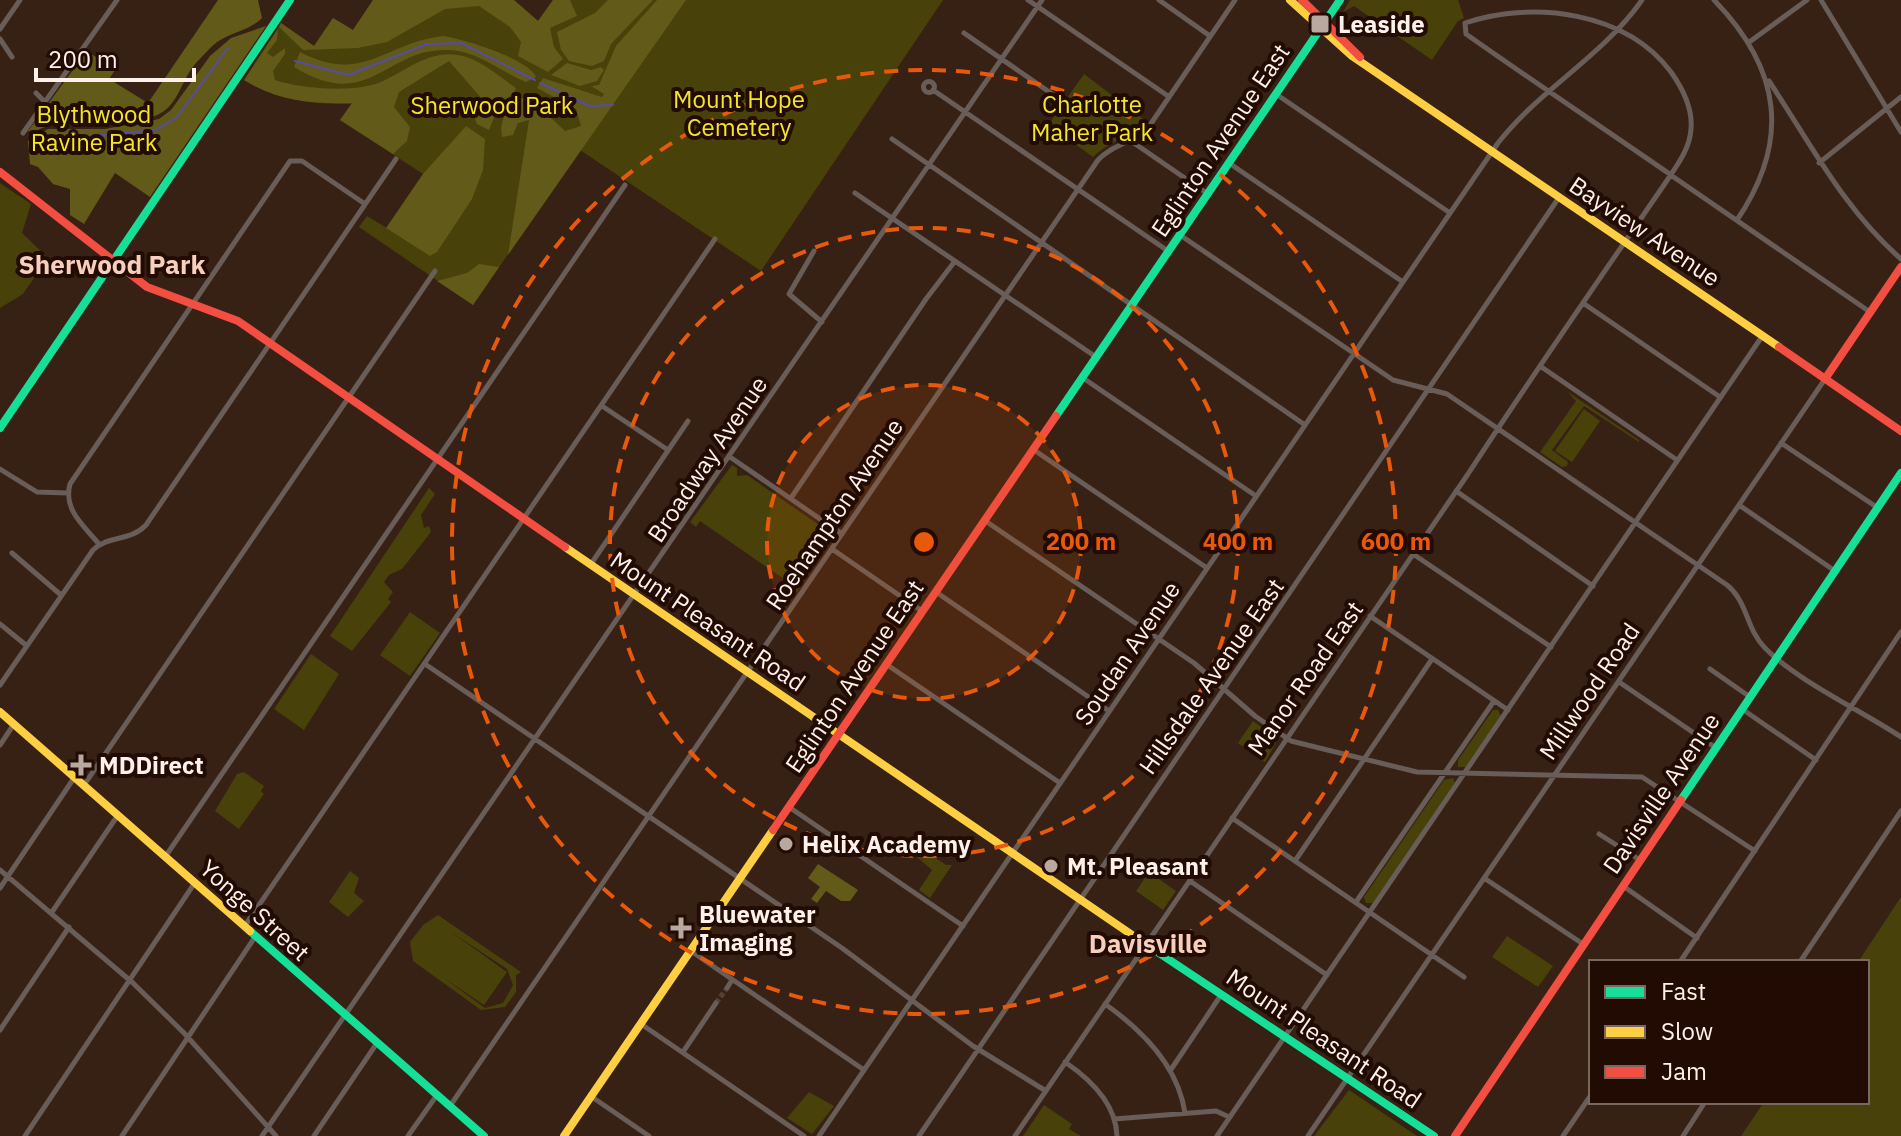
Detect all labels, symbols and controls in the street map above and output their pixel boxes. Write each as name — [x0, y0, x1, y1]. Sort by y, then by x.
place label: Leaside — [1338, 8, 1425, 40]
marker: Leaside — [1309, 13, 1331, 35]
scale bar — [36, 32, 194, 82]
street label: Eglinton Avenue East — [1143, 37, 1297, 243]
text: 200 m — [48, 43, 118, 75]
park label: Mount Hope Cemetery — [673, 83, 805, 143]
park label: Charlotte Maher Park — [1031, 88, 1153, 148]
park label: Sherwood Park — [410, 89, 574, 121]
park label: Blythwood Ravine Park — [31, 98, 158, 158]
street label: Bayview Avenue — [1563, 169, 1727, 293]
district label: Sherwood Park — [19, 247, 205, 281]
street label: Broadway Avenue — [640, 370, 774, 548]
street label: Roehampton Avenue — [758, 412, 910, 616]
text: 200 m — [1046, 525, 1116, 557]
text: 400 m — [1203, 525, 1273, 557]
text: 600 m — [1361, 525, 1431, 557]
centre of rings — [910, 528, 938, 556]
street label: Mount Pleasant Road — [604, 544, 812, 698]
street label: Hillsdale Avenue East — [1131, 572, 1291, 780]
street label: Eglinton Avenue East — [777, 573, 931, 779]
street label: Soudan Avenue — [1067, 575, 1187, 731]
street label: Manor Road East — [1240, 595, 1370, 761]
street label: Millwood Road — [1531, 616, 1647, 766]
street label: Davisville Avenue — [1595, 706, 1727, 880]
place label: MDDirect — [99, 749, 204, 781]
marker: MDDirect — [70, 754, 92, 776]
place label: Helix Academy — [802, 828, 971, 860]
marker: Helix Academy — [777, 835, 795, 853]
place label: Mt. Pleasant — [1067, 850, 1208, 882]
street label: Yonge Street — [193, 852, 317, 968]
marker: Mt. Pleasant — [1042, 857, 1060, 875]
place label: Bluewater Imaging — [699, 898, 816, 958]
marker: Bluewater Imaging — [670, 917, 692, 939]
district label: Davisville — [1089, 926, 1207, 960]
legend — [1589, 960, 1869, 1104]
street label: Mount Pleasant Road — [1220, 961, 1428, 1115]
text: Fast — [1661, 975, 1706, 1007]
text: Slow — [1661, 1015, 1713, 1047]
text: Jam — [1661, 1055, 1707, 1087]

